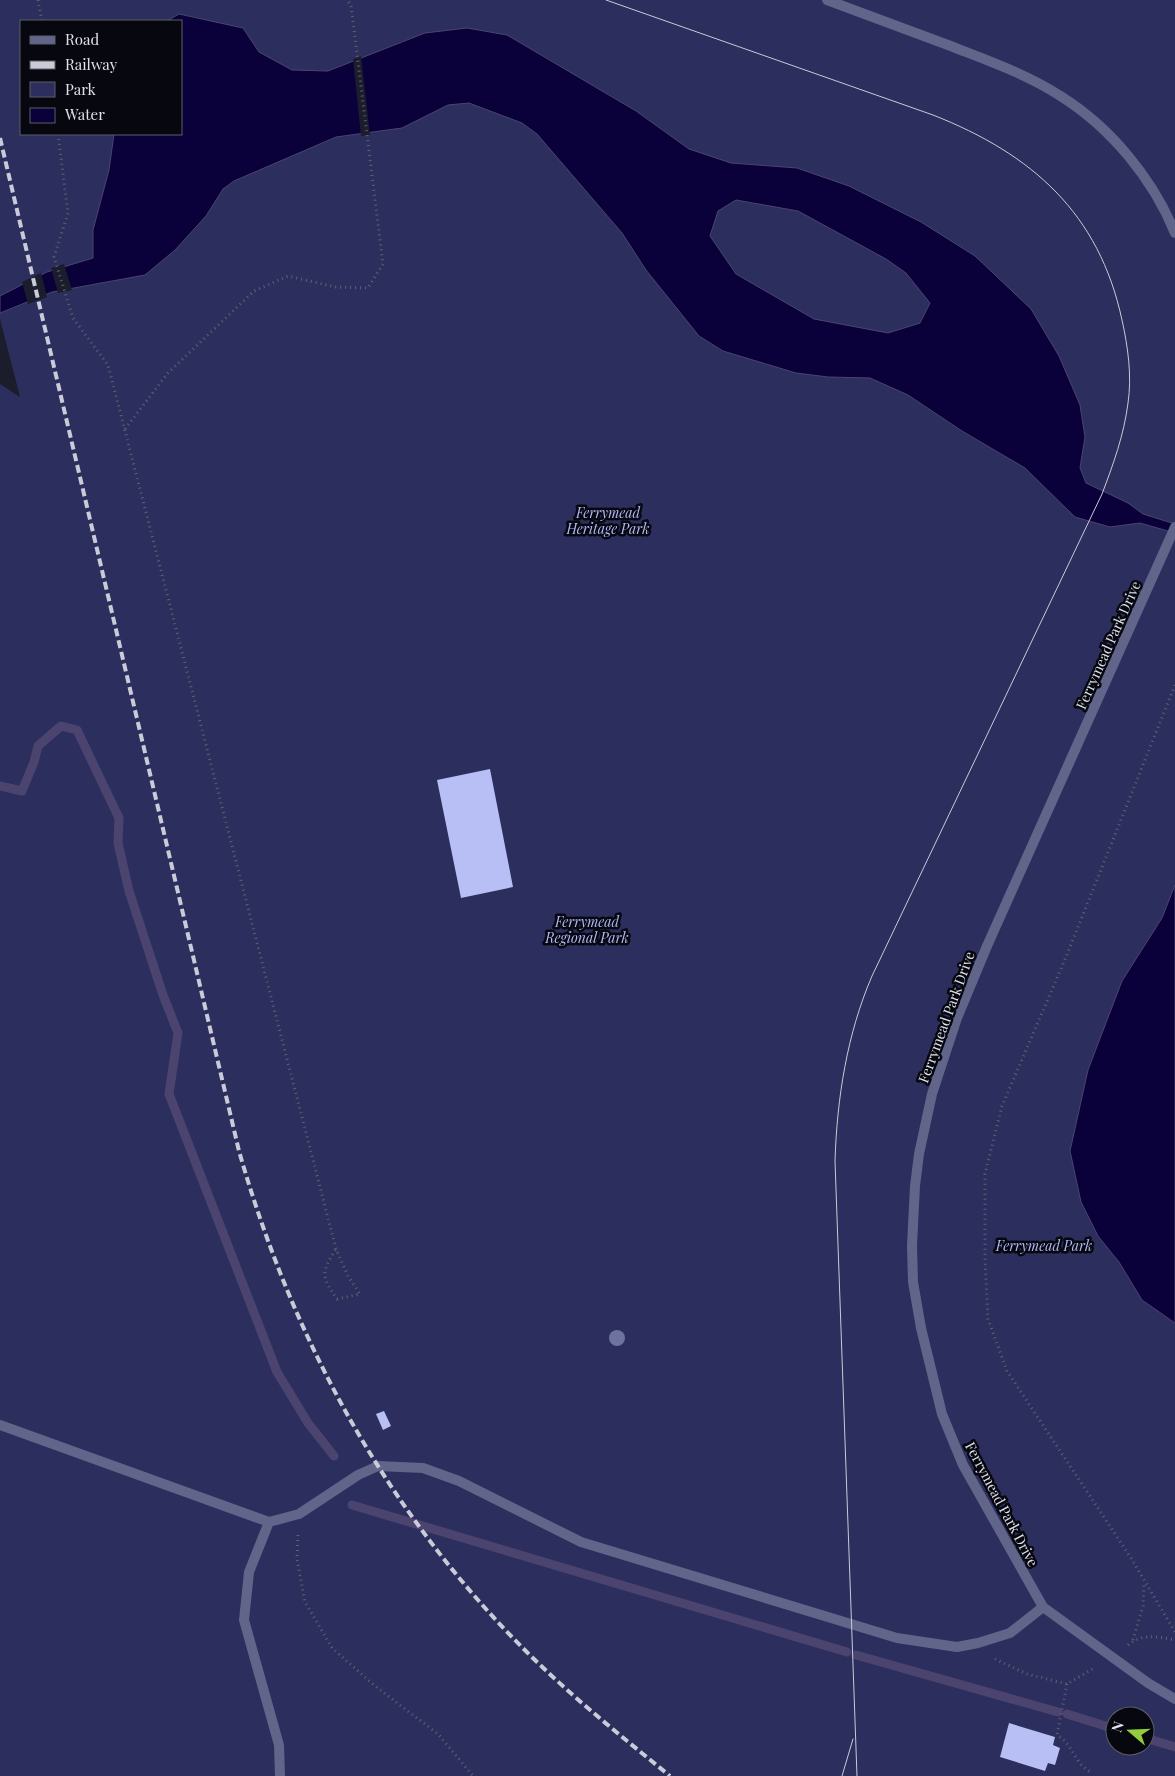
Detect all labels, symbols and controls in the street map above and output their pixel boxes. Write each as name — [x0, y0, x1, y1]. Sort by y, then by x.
legend — [20, 20, 182, 135]
text: Road — [65, 29, 99, 49]
text: Railway — [65, 54, 118, 74]
text: Park — [65, 79, 97, 99]
text: Water — [64, 104, 105, 124]
park label: Ferrymead Heritage Park — [566, 503, 649, 538]
street label: Ferrymead Park Drive — [1071, 578, 1145, 712]
park label: Ferrymead Regional Park — [544, 912, 629, 947]
street label: Ferrymead Park Drive — [913, 949, 979, 1085]
park label: Ferrymead Park — [995, 1236, 1092, 1255]
street label: Ferrymead Park Drive — [961, 1438, 1043, 1570]
north arrow — [1105, 1706, 1155, 1756]
text: N — [1107, 1719, 1128, 1734]

